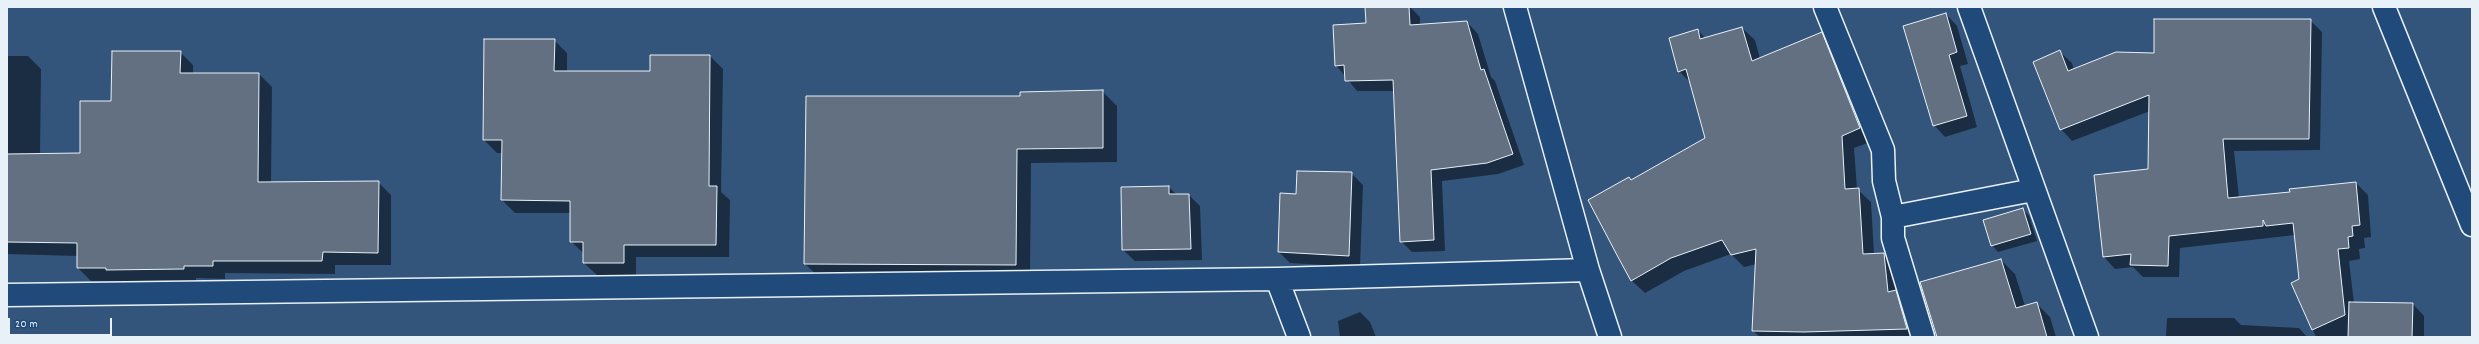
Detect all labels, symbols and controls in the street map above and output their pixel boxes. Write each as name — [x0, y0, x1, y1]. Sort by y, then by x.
scale bar — [10, 310, 114, 336]
text: 20 m — [15, 316, 38, 333]

